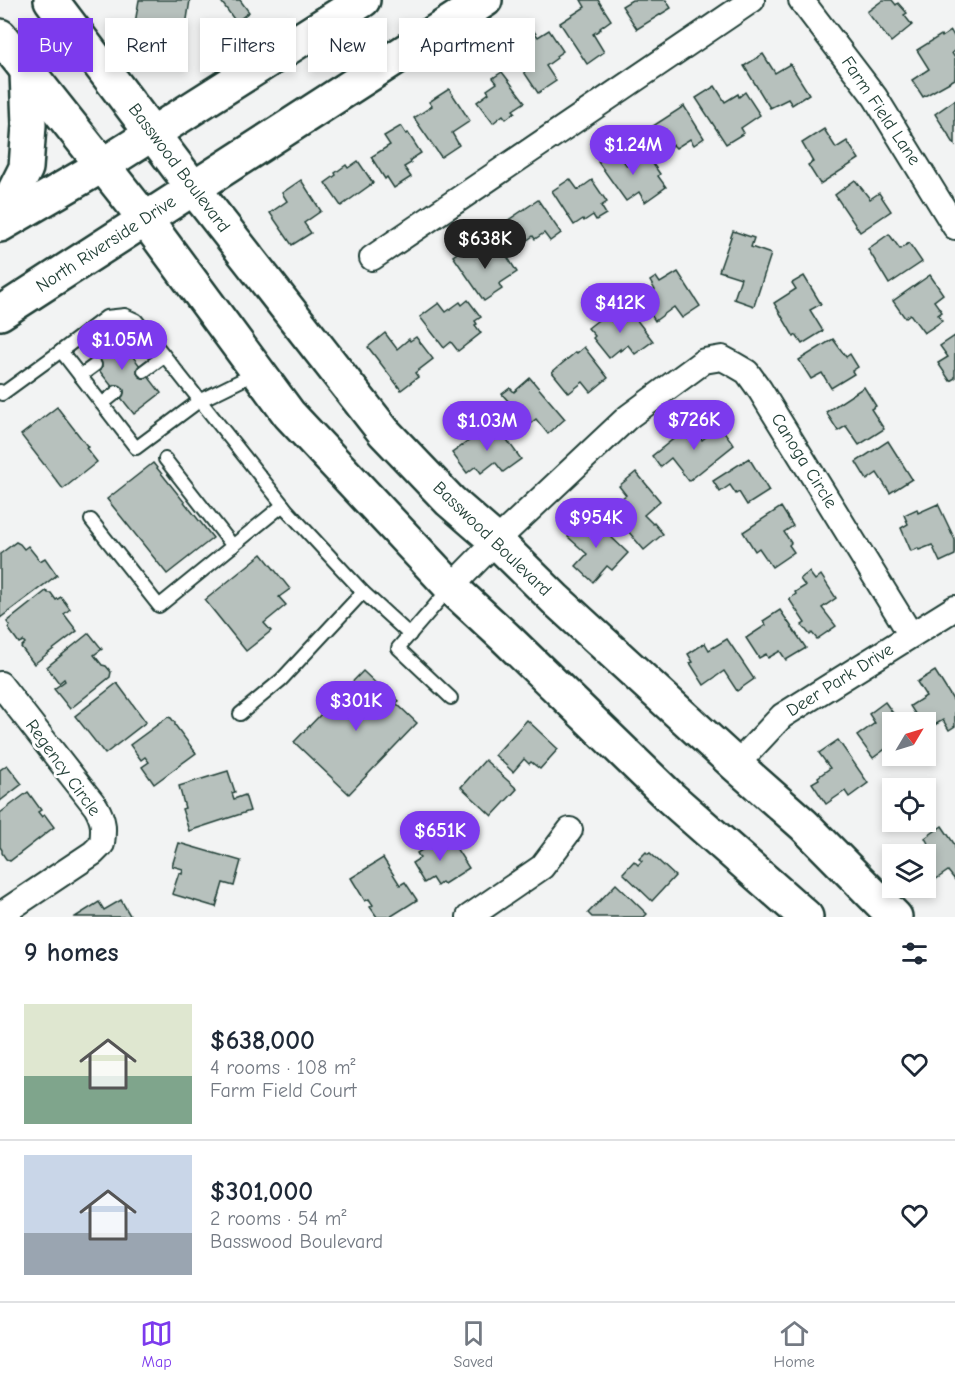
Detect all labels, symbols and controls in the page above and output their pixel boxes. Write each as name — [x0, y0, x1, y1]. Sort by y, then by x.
chip: Buy — [18, 18, 93, 72]
chip: Rent — [105, 18, 188, 72]
chip: Filters — [200, 18, 296, 72]
chip: New — [308, 18, 387, 72]
chip: Apartment — [399, 18, 535, 72]
street label: Farm Field Lane — [837, 53, 925, 169]
street label: Basswood Boulevard — [124, 99, 234, 237]
pin: $1.24M — [584, 125, 682, 176]
text: $1.24M — [604, 133, 662, 156]
street label: North Riverside Drive — [32, 191, 180, 297]
pin: $638K — [443, 219, 527, 270]
text: $638K — [458, 227, 512, 250]
pin: $412K — [578, 283, 662, 334]
text: $412K — [595, 291, 645, 314]
pin: $1.05M — [73, 320, 171, 371]
text: $1.05M — [91, 328, 153, 351]
pin: $726K — [652, 400, 736, 451]
pin: $1.03M — [438, 401, 536, 452]
text: $726K — [668, 408, 720, 431]
text: $1.03M — [457, 409, 517, 432]
street label: Canoga Circle — [766, 410, 842, 512]
street label: Basswood Boulevard — [429, 477, 555, 601]
pin: $954K — [554, 498, 638, 549]
text: $954K — [569, 506, 623, 529]
street label: Deer Park Drive — [783, 639, 897, 721]
pin: $301K — [314, 681, 398, 732]
text: $301K — [330, 689, 382, 712]
north arrow — [882, 712, 936, 766]
map controls — [882, 712, 936, 898]
street label: Regency Circle — [21, 716, 105, 820]
button: locate — [882, 778, 936, 832]
pin: $651K — [398, 811, 482, 862]
text: $651K — [414, 819, 466, 842]
button: layers — [882, 844, 936, 898]
icon: filters — [898, 937, 931, 970]
text: 9 homes — [24, 938, 119, 968]
text: $638,000 — [210, 1026, 315, 1056]
icon: home — [72, 1028, 144, 1100]
icon: heart — [898, 1048, 931, 1081]
text: 4 rooms · 108 m² — [210, 1056, 355, 1079]
text: Farm Field Court — [210, 1079, 356, 1102]
text: $301,000 — [210, 1177, 313, 1207]
icon: home — [72, 1179, 144, 1251]
icon: heart — [898, 1199, 931, 1232]
text: 2 rooms · 54 m² — [210, 1207, 346, 1230]
text: Basswood Boulevard — [210, 1230, 383, 1253]
tab: Map — [140, 1317, 173, 1371]
tab: Saved — [453, 1317, 493, 1371]
tab: Home — [774, 1317, 815, 1371]

